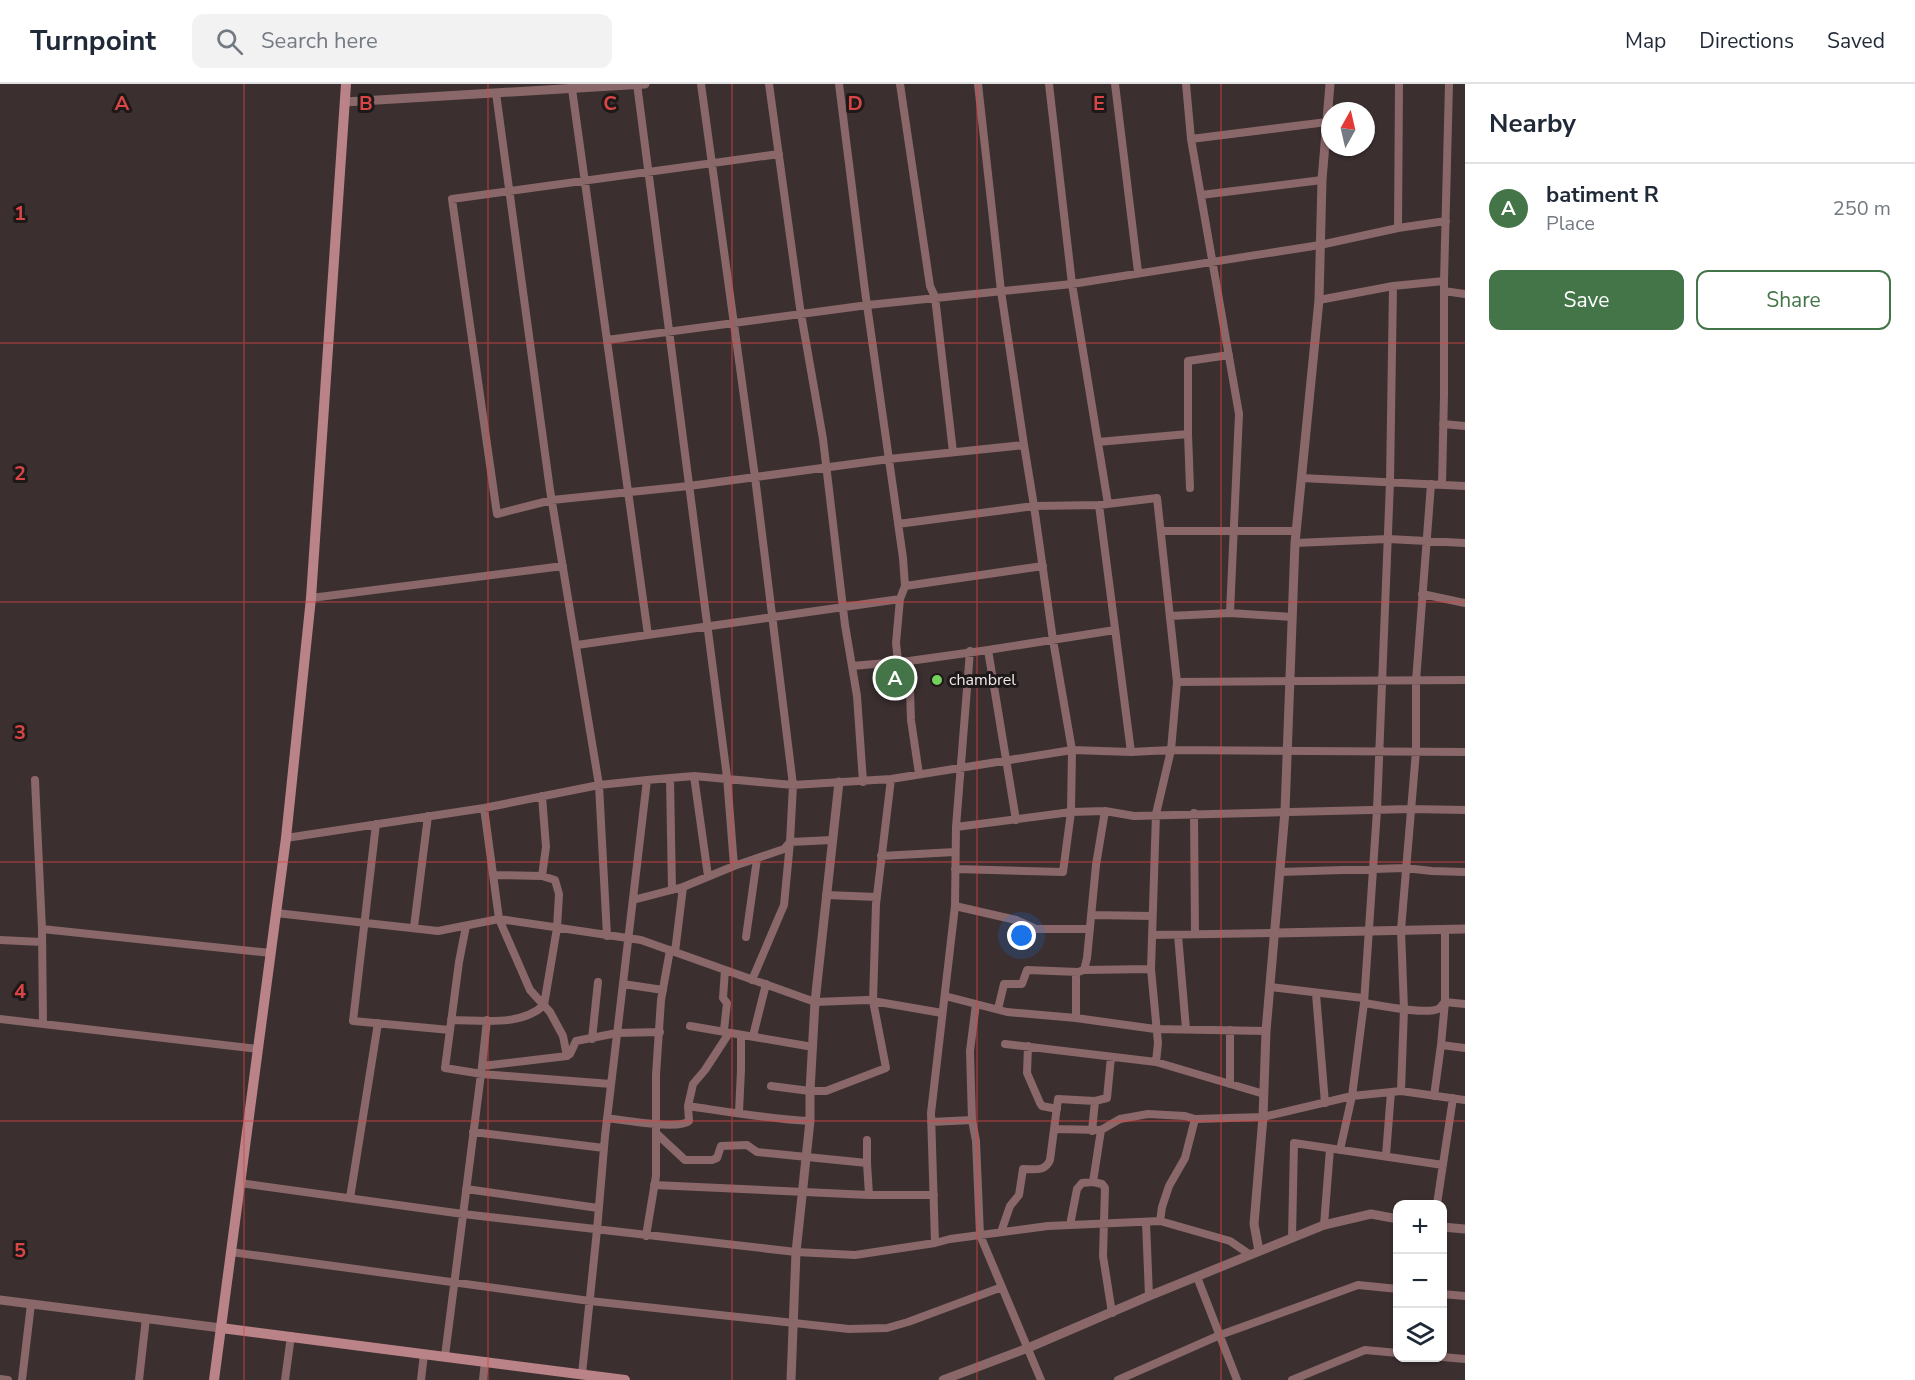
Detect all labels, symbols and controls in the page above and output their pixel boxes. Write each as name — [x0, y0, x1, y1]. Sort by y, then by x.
search box — [192, 14, 612, 68]
text: Turnpoint — [30, 22, 156, 60]
icon: search — [213, 25, 246, 58]
text: Search here — [261, 26, 378, 56]
text: Map — [1625, 27, 1666, 55]
text: Directions — [1699, 27, 1794, 55]
text: Saved — [1827, 27, 1885, 55]
text: A — [115, 90, 130, 117]
text: B — [359, 90, 373, 117]
text: C — [603, 90, 617, 117]
text: D — [847, 90, 863, 117]
text: E — [1093, 90, 1105, 117]
north arrow — [1321, 102, 1375, 156]
text: Nearby — [1489, 106, 1576, 141]
text: batiment R — [1546, 180, 1659, 210]
text: A — [1501, 195, 1516, 222]
text: 250 m — [1833, 195, 1891, 222]
text: 1 — [14, 200, 26, 227]
text: Place — [1546, 210, 1595, 237]
button: Save — [1489, 270, 1684, 330]
button: Share — [1696, 270, 1891, 330]
text: 2 — [14, 460, 26, 487]
pin: A — [876, 656, 914, 700]
place label: chambrel — [949, 669, 1016, 691]
marker: chambrel — [930, 673, 944, 687]
text: 3 — [14, 719, 26, 746]
your location — [1007, 921, 1036, 950]
text: 4 — [14, 978, 26, 1005]
map controls — [1393, 1200, 1447, 1362]
button: + — [1393, 1200, 1447, 1254]
text: 5 — [14, 1237, 26, 1264]
button: − — [1393, 1254, 1447, 1308]
button: layers — [1393, 1308, 1447, 1362]

